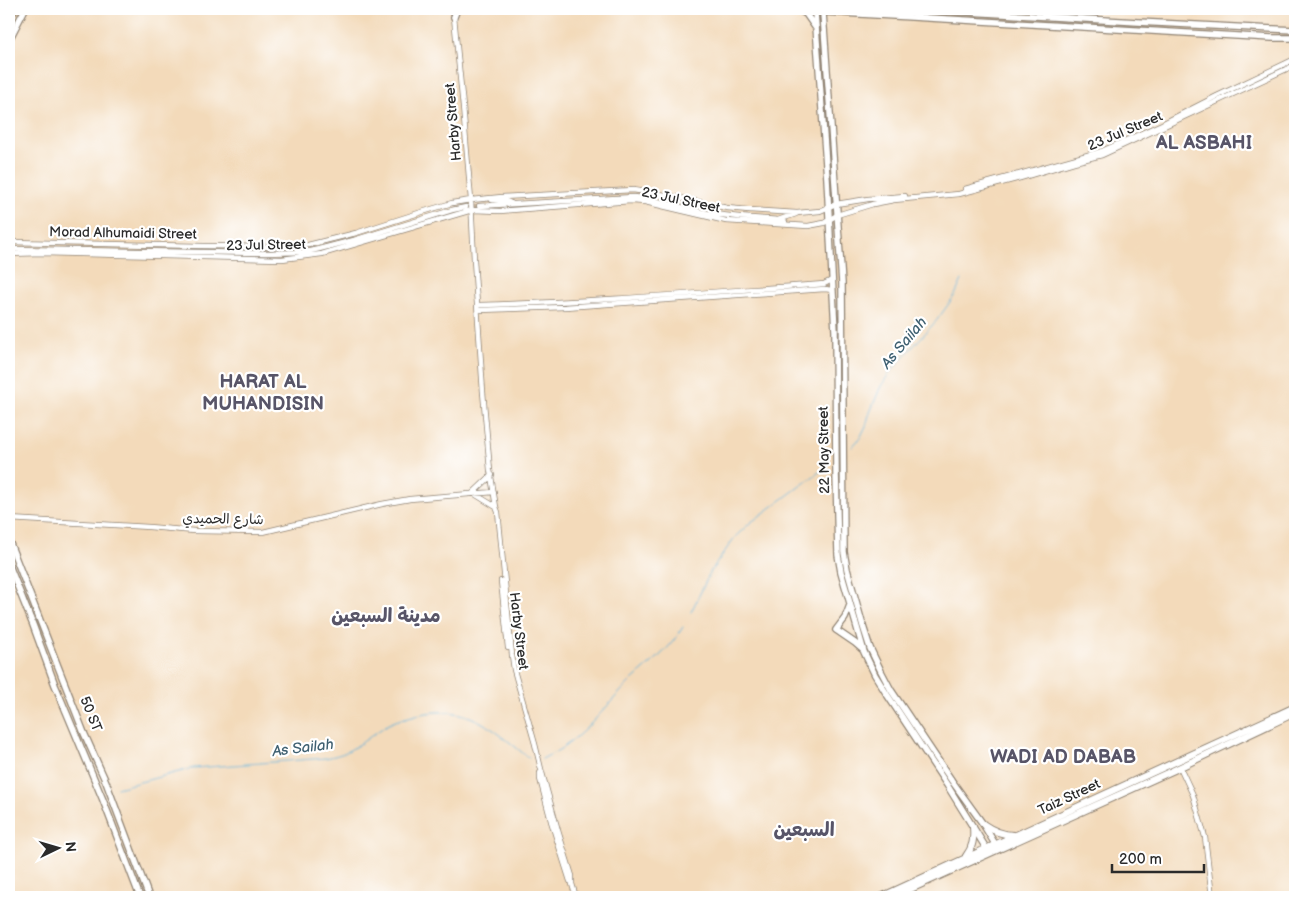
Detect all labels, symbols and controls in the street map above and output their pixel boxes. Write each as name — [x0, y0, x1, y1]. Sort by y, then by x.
street label: Harby Street — [441, 82, 465, 162]
street label: 23 Jul Street — [1085, 107, 1166, 154]
district label: AL ASBAHI — [1155, 132, 1252, 155]
street label: 23 Jul Street — [640, 183, 722, 217]
street label: Morad Alhumaidi Street — [49, 223, 198, 243]
street label: 23 Jul Street — [226, 236, 307, 254]
water label: As Sailah — [876, 313, 931, 373]
district label: HARAT AL MUHANDISIN — [202, 371, 324, 416]
street label: 22 May Street — [815, 405, 833, 494]
street label: شارع الحميدي — [182, 510, 264, 530]
street label: Harby Street — [506, 591, 532, 672]
district label: مدينة السبعين — [331, 605, 441, 628]
street label: 50 ST — [76, 694, 106, 735]
water label: As Sailah — [270, 735, 335, 761]
district label: WADI AD DABAB — [990, 746, 1136, 769]
street label: Taiz Street — [1035, 775, 1103, 819]
district label: السبعين — [773, 819, 835, 842]
north arrow — [32, 824, 82, 874]
text: N — [62, 841, 79, 853]
scale bar — [1112, 841, 1204, 873]
text: 200 m — [1119, 850, 1162, 869]

